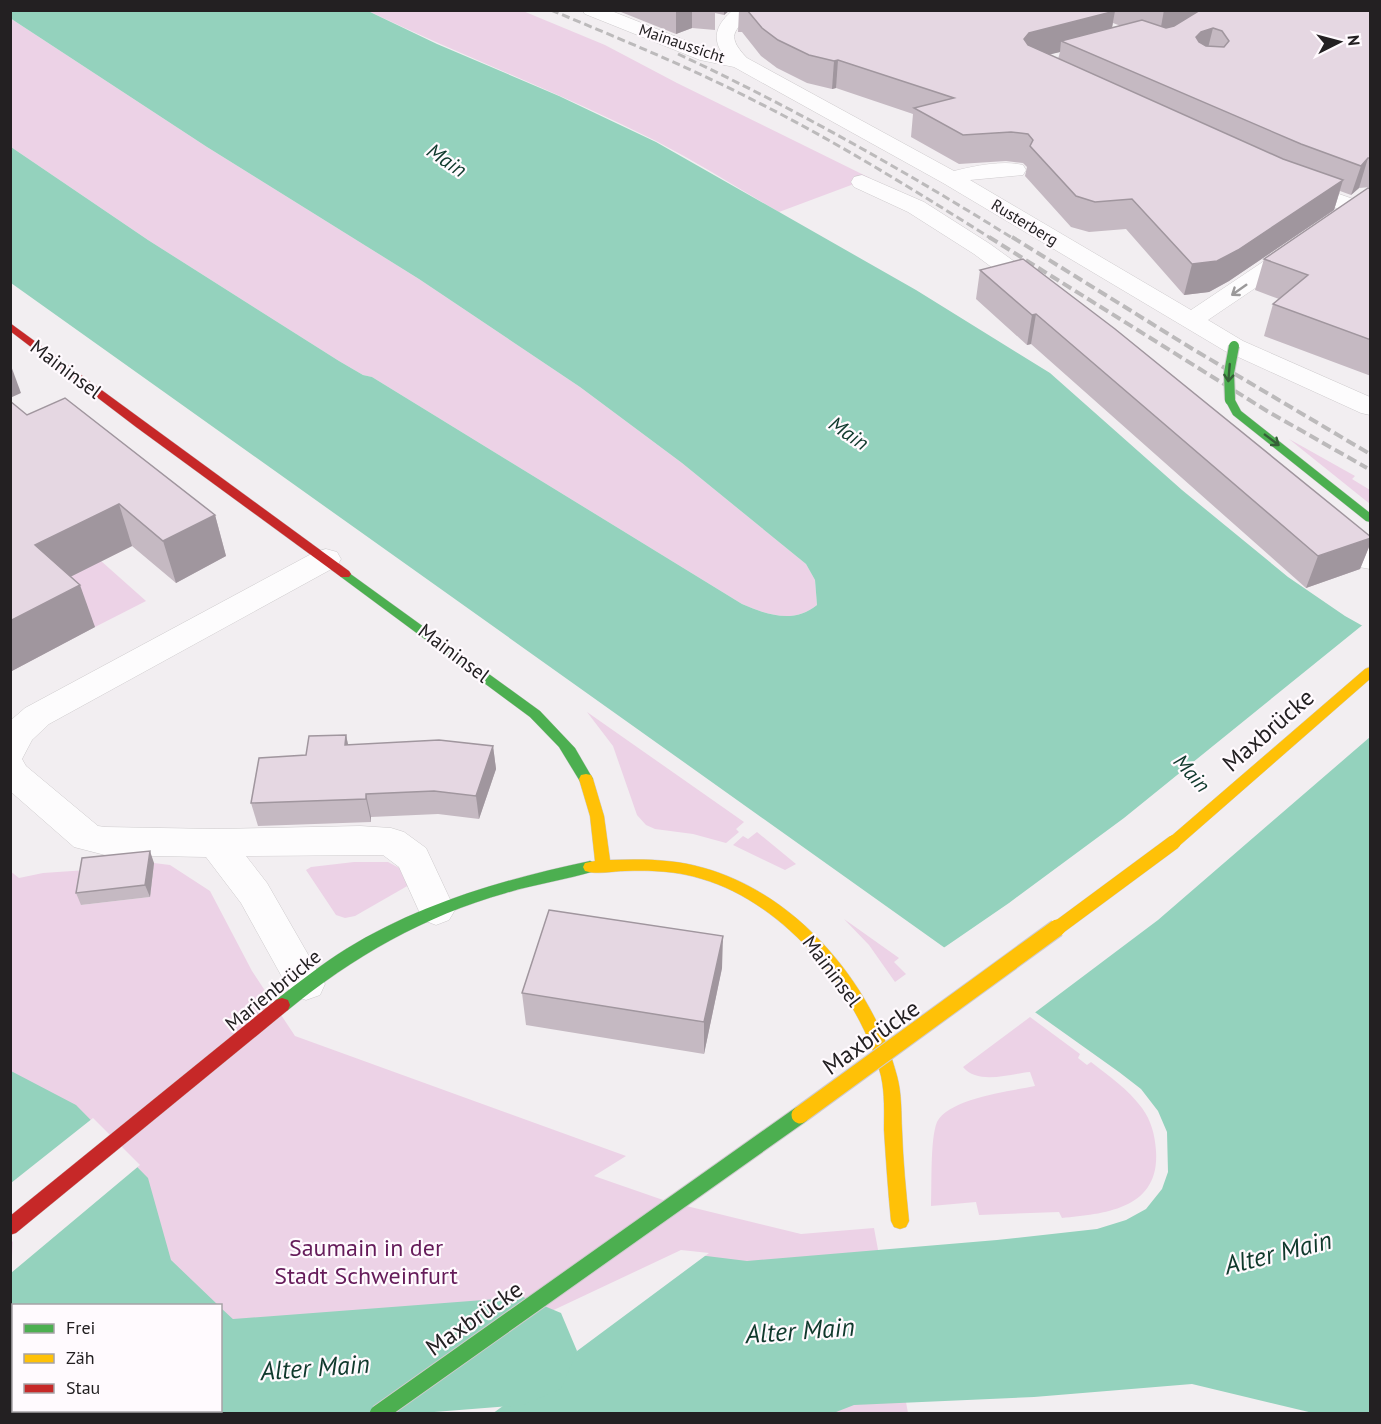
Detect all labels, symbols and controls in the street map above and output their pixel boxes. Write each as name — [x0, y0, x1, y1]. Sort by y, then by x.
north arrow — [1309, 12, 1369, 72]
street label: Mainaussicht — [636, 19, 728, 67]
text: N — [1343, 34, 1364, 47]
water label: Main — [422, 137, 472, 183]
street label: Rusterberg — [988, 194, 1062, 250]
one-way arrow — [1231, 284, 1247, 296]
street label: Maininsel — [25, 334, 107, 404]
one-way arrow — [1223, 363, 1234, 383]
water label: Main — [824, 410, 874, 456]
one-way arrow — [1264, 433, 1280, 446]
street label: Maininsel — [413, 618, 495, 688]
street label: Maxbrücke — [1216, 682, 1320, 778]
water label: Main — [1168, 748, 1216, 798]
street label: Maininsel — [797, 930, 867, 1012]
street label: Marienbrücke — [220, 943, 326, 1037]
street label: Maxbrücke — [816, 992, 926, 1082]
water label: Alter Main — [1220, 1223, 1335, 1282]
park label: Saumain in der Stadt Schweinfurt — [274, 1232, 458, 1291]
street label: Maxbrücke — [419, 1273, 529, 1363]
legend — [12, 1304, 222, 1412]
water label: Alter Main — [743, 1310, 856, 1350]
text: Frei — [66, 1316, 95, 1339]
text: Zäh — [66, 1346, 95, 1369]
water label: Alter Main — [258, 1347, 371, 1387]
text: Stau — [66, 1376, 100, 1399]

